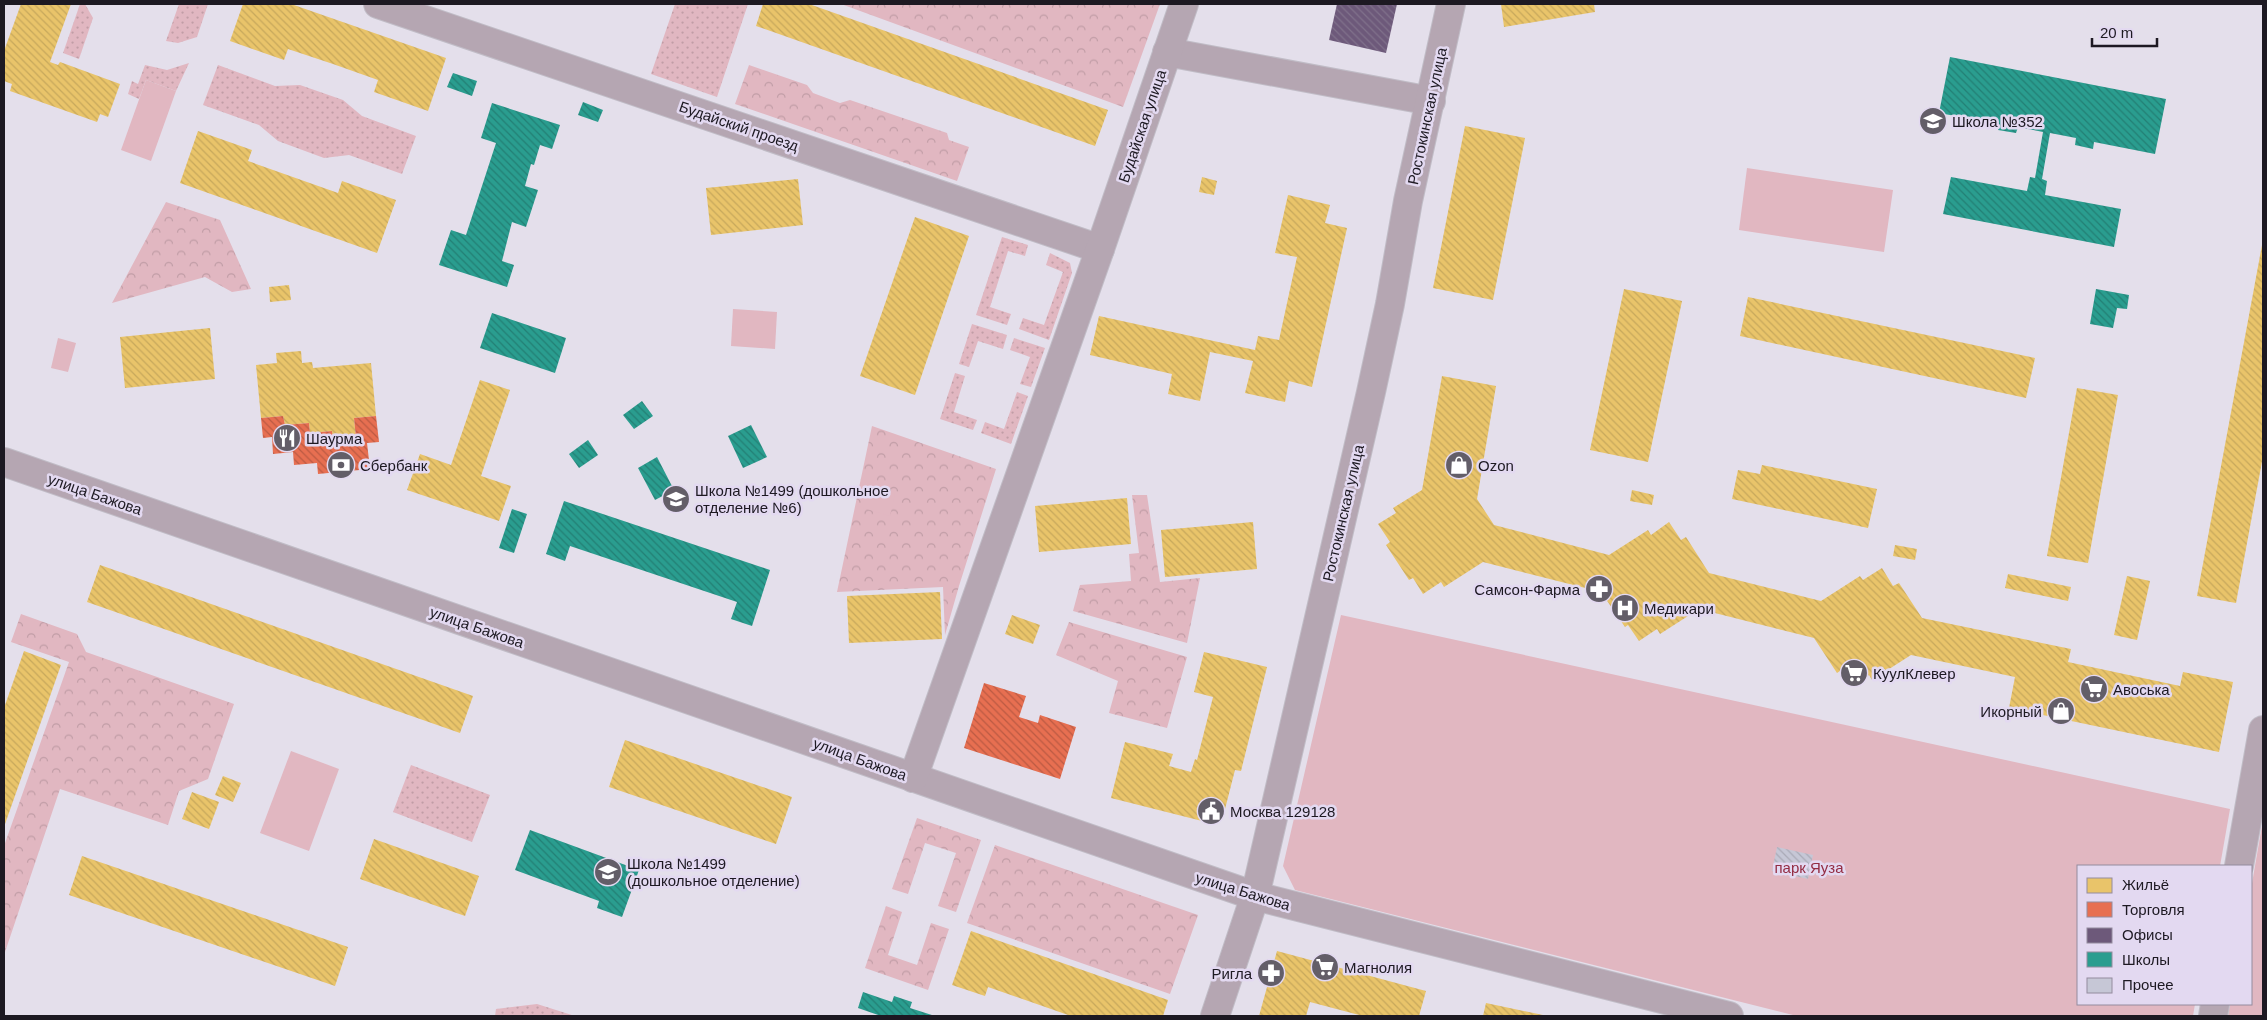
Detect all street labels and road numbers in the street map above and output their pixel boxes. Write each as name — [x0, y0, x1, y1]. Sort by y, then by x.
street label: Ростокинская улица — [1404, 45, 1450, 186]
street label: Будайская улица — [1115, 67, 1170, 185]
street label: Будайский проезд — [677, 98, 801, 154]
street label: Ростокинская улица — [1319, 442, 1367, 583]
street label: улица Бажова — [46, 470, 145, 518]
street label: улица Бажова — [428, 603, 527, 651]
street label: улица Бажова — [811, 734, 910, 784]
street label: улица Бажова — [1194, 869, 1293, 914]

